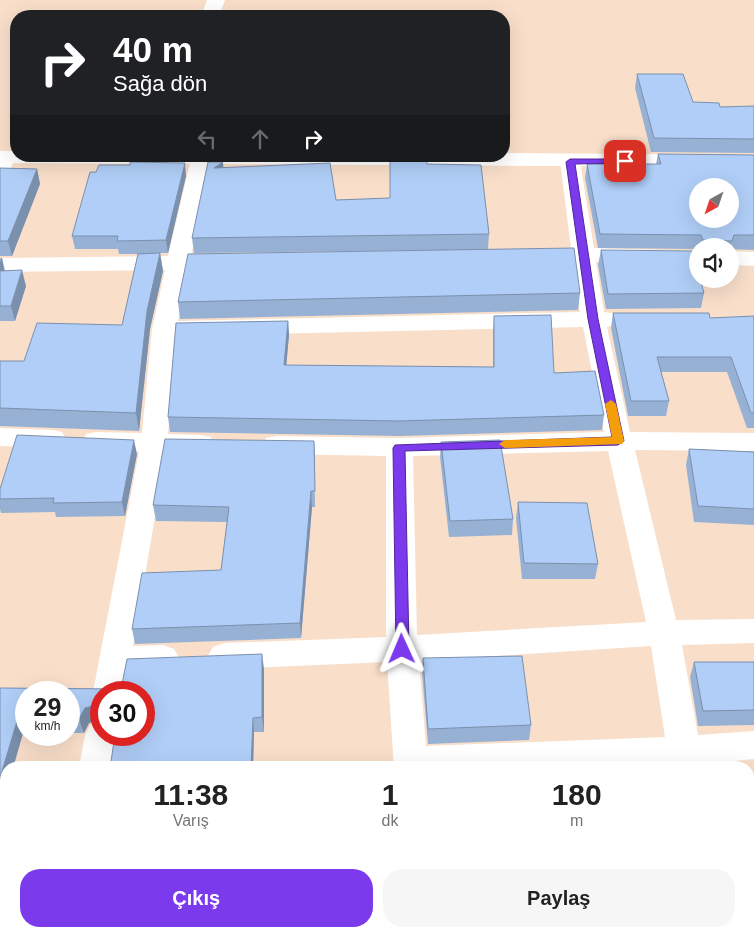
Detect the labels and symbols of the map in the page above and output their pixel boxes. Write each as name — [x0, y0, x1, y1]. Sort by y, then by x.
pin — [604, 140, 646, 182]
north arrow — [689, 178, 739, 228]
position arrow — [375, 622, 427, 674]
speed limit sign: 30 — [90, 681, 155, 746]

